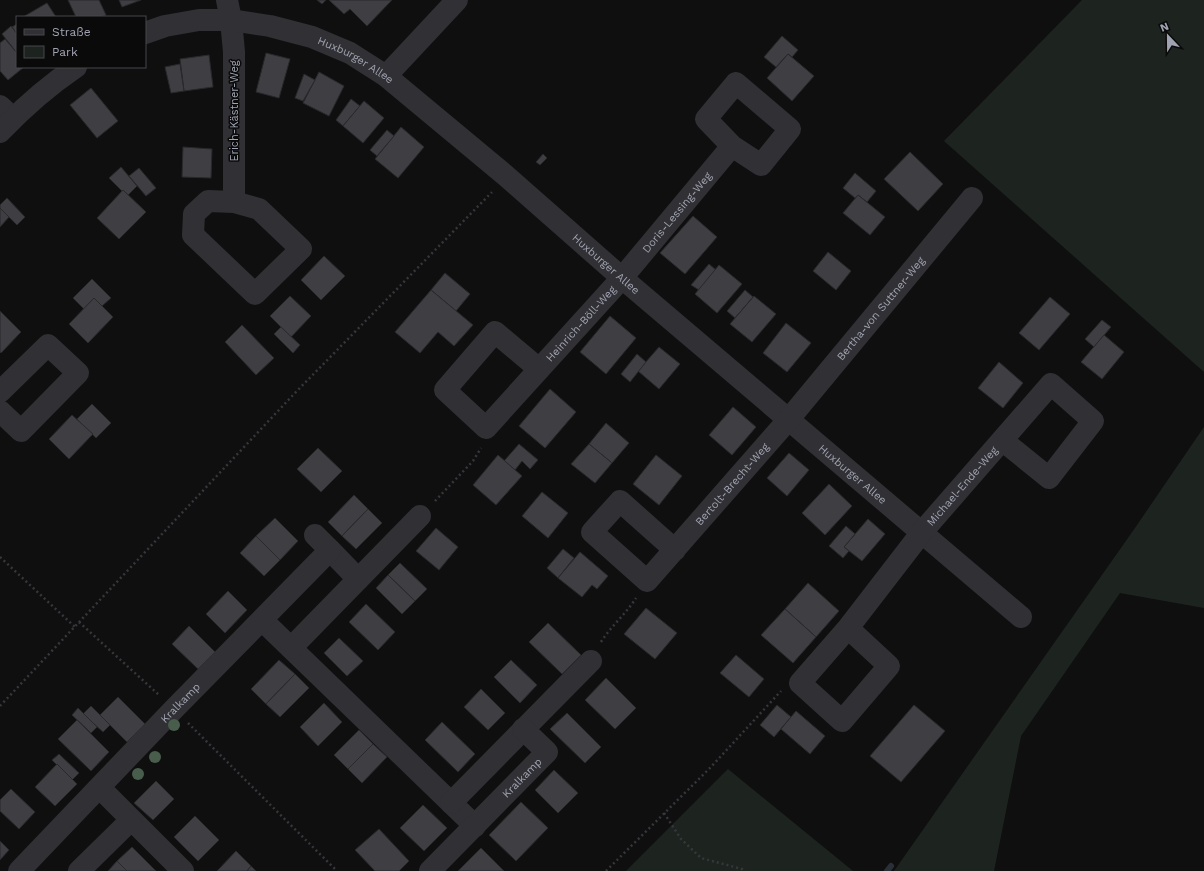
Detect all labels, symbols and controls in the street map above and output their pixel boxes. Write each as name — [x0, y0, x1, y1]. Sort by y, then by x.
legend — [16, 16, 146, 68]
north arrow — [1148, 16, 1188, 56]
text: N — [1158, 20, 1171, 35]
text: Straße — [52, 25, 91, 39]
street label: Huxburger Allee — [316, 34, 396, 87]
text: Park — [52, 45, 78, 59]
street label: Erich-Kästner-Weg — [228, 60, 241, 162]
street label: Doris-Lessing-Weg — [640, 169, 715, 256]
street label: Huxburger Allee — [570, 231, 642, 297]
street label: Bertha-von Suttner-Weg — [834, 254, 928, 363]
street label: Heinrich-Böll-Weg — [543, 283, 619, 364]
street label: Bertolt-Brecht-Weg — [693, 440, 772, 528]
street label: Huxburger Allee — [816, 442, 889, 507]
street label: Michael-Ende-Weg — [924, 444, 1001, 529]
street label: Kralkamp — [158, 680, 203, 726]
street label: Kralkamp — [500, 755, 545, 801]

